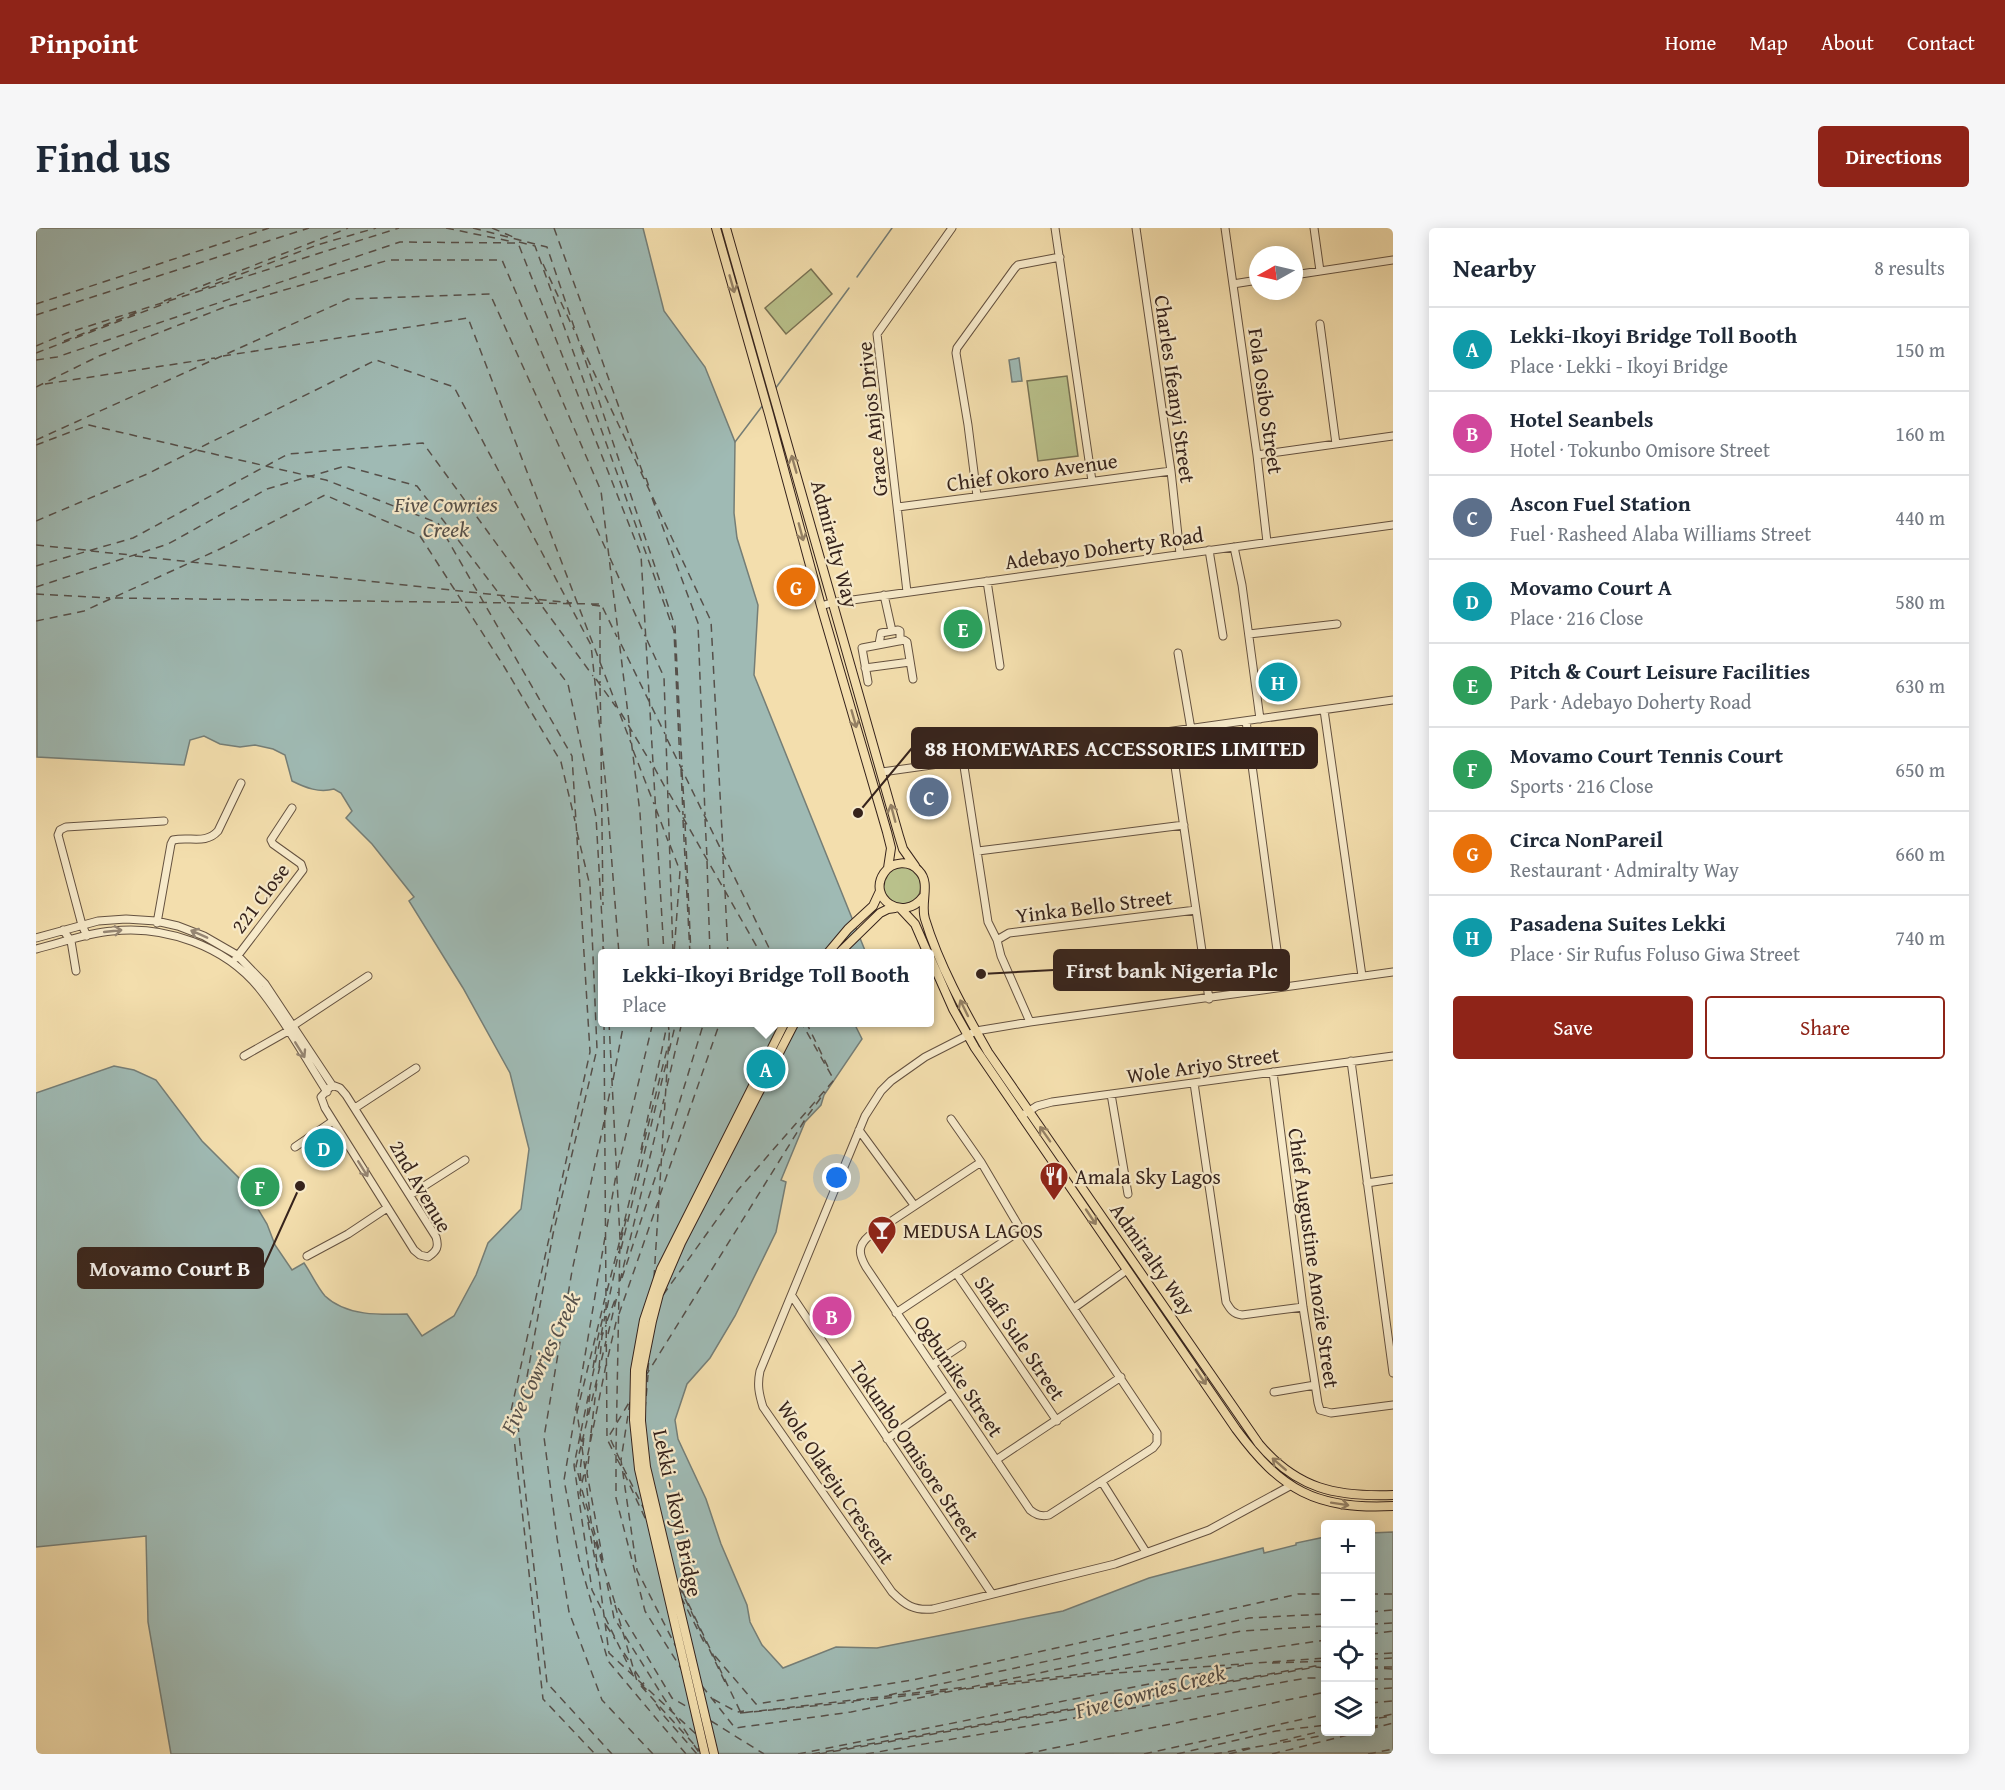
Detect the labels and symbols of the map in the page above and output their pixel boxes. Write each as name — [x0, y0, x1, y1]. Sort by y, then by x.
north arrow — [1249, 246, 1303, 300]
one-way arrow — [727, 274, 738, 293]
street label: Charles Ifeanyi Street — [1146, 293, 1204, 485]
street label: Fola Osibo Street — [1240, 326, 1292, 476]
street label: Grace Anjos Drive — [848, 340, 896, 498]
street label: Chief Okoro Avenue — [945, 445, 1120, 499]
one-way arrow — [788, 455, 799, 474]
street label: Admiralty Way — [803, 477, 867, 612]
water label: Five Cowries Creek — [393, 488, 498, 545]
street label: Adebayo Doherty Road — [1003, 519, 1206, 577]
one-way arrow — [795, 522, 807, 541]
pin: G — [776, 564, 816, 610]
pin: E — [944, 606, 982, 652]
pin: H — [1258, 660, 1298, 704]
one-way arrow — [849, 709, 860, 728]
callout: 88 HOMEWARES ACCESSORIES LIMITED — [912, 728, 1317, 768]
text: 88 HOMEWARES ACCESSORIES LIMITED — [924, 732, 1306, 764]
pin: C — [910, 774, 948, 820]
one-way arrow — [887, 804, 898, 823]
street label: 221 Close — [223, 856, 297, 940]
street label: Yinka Bello Street — [1014, 881, 1175, 931]
one-way arrow — [103, 925, 123, 936]
one-way arrow — [190, 928, 208, 940]
callout: First bank Nigeria Plc — [1054, 950, 1289, 990]
text: First bank Nigeria Plc — [1066, 954, 1278, 986]
one-way arrow — [958, 999, 969, 1017]
street label: Wole Ariyo Street — [1125, 1039, 1282, 1091]
one-way arrow — [294, 1041, 306, 1058]
pin: A — [746, 1046, 786, 1092]
pin: D — [304, 1126, 344, 1170]
street label: Chief Augustine Anozie Street — [1280, 1126, 1348, 1390]
one-way arrow — [1039, 1127, 1051, 1143]
street label: 2nd Avenue — [382, 1134, 460, 1238]
one-way arrow — [357, 1160, 369, 1177]
restaurant icon: Amala Sky Lagos — [1038, 1160, 1070, 1202]
place label: Amala Sky Lagos — [1075, 1161, 1221, 1192]
your location — [822, 1163, 851, 1192]
pin: F — [240, 1164, 280, 1210]
street label: Admiralty Way — [1103, 1196, 1204, 1322]
one-way arrow — [1085, 1208, 1097, 1224]
bar icon: MEDUSA LAGOS — [866, 1214, 898, 1256]
place label: MEDUSA LAGOS — [903, 1215, 1043, 1246]
callout: Movamo Court B — [78, 1248, 263, 1288]
text: Movamo Court B — [89, 1252, 251, 1284]
street label: Shafi Sule Street — [967, 1269, 1074, 1407]
water label: Five Cowries Creek — [491, 1286, 589, 1440]
pin: B — [812, 1294, 852, 1338]
street label: Ogbunike Street — [907, 1309, 1012, 1444]
street label: Tokunbo Omisore Street — [843, 1354, 988, 1548]
one-way arrow — [1195, 1369, 1207, 1385]
street label: Wole Olateju Crescent — [769, 1394, 903, 1571]
street label: Lekki - Ikoyi Bridge — [645, 1427, 711, 1600]
one-way arrow — [1271, 1458, 1287, 1471]
one-way arrow — [1330, 1498, 1349, 1509]
water label: Five Cowries Creek — [1071, 1655, 1229, 1727]

